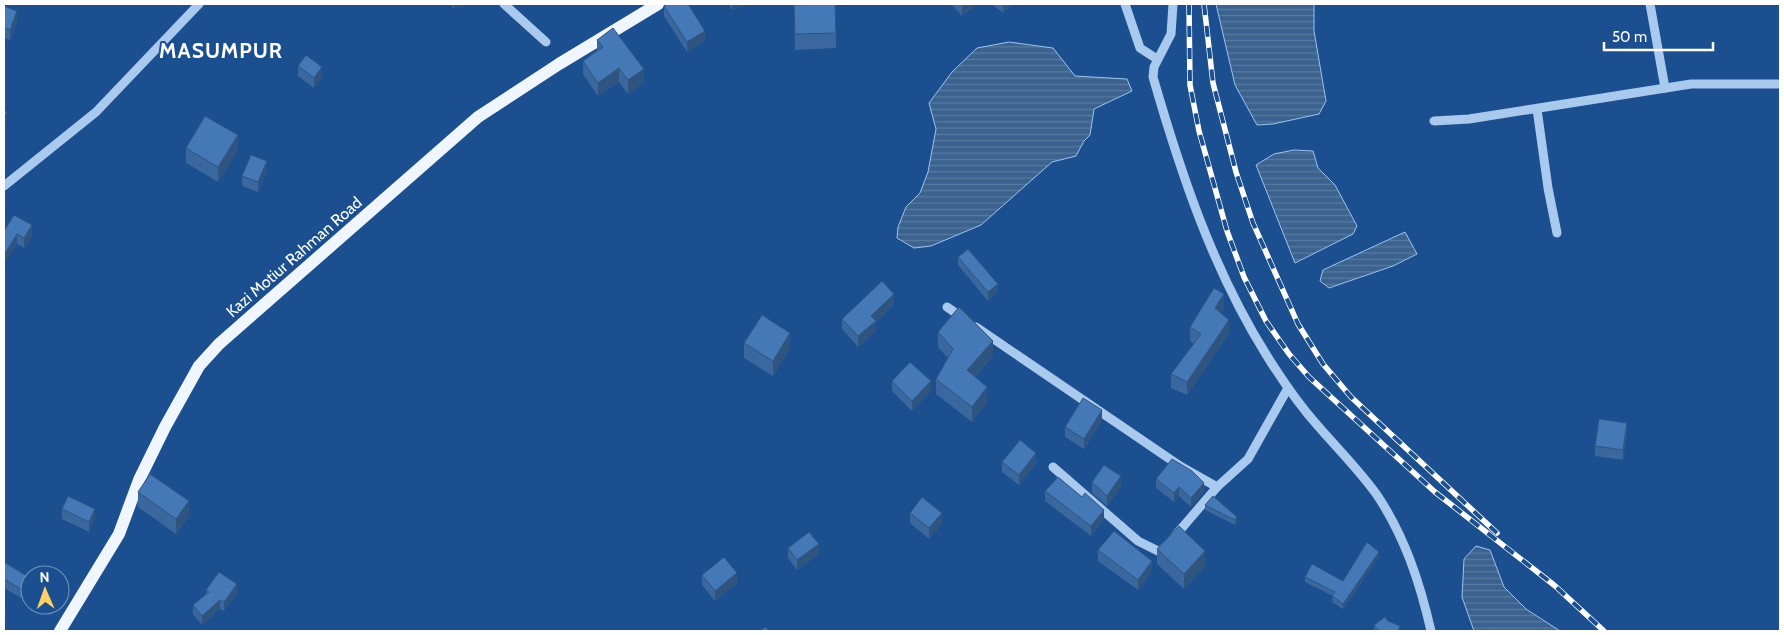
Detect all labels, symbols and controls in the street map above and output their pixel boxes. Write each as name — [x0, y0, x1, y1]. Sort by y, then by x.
scale bar — [1604, 20, 1713, 52]
text: 50 m — [1612, 28, 1647, 46]
district label: MASUMPUR — [159, 38, 283, 63]
street label: Kazi Motiur Rahman Road — [222, 193, 366, 321]
north arrow — [20, 565, 70, 615]
text: N — [39, 568, 50, 586]

